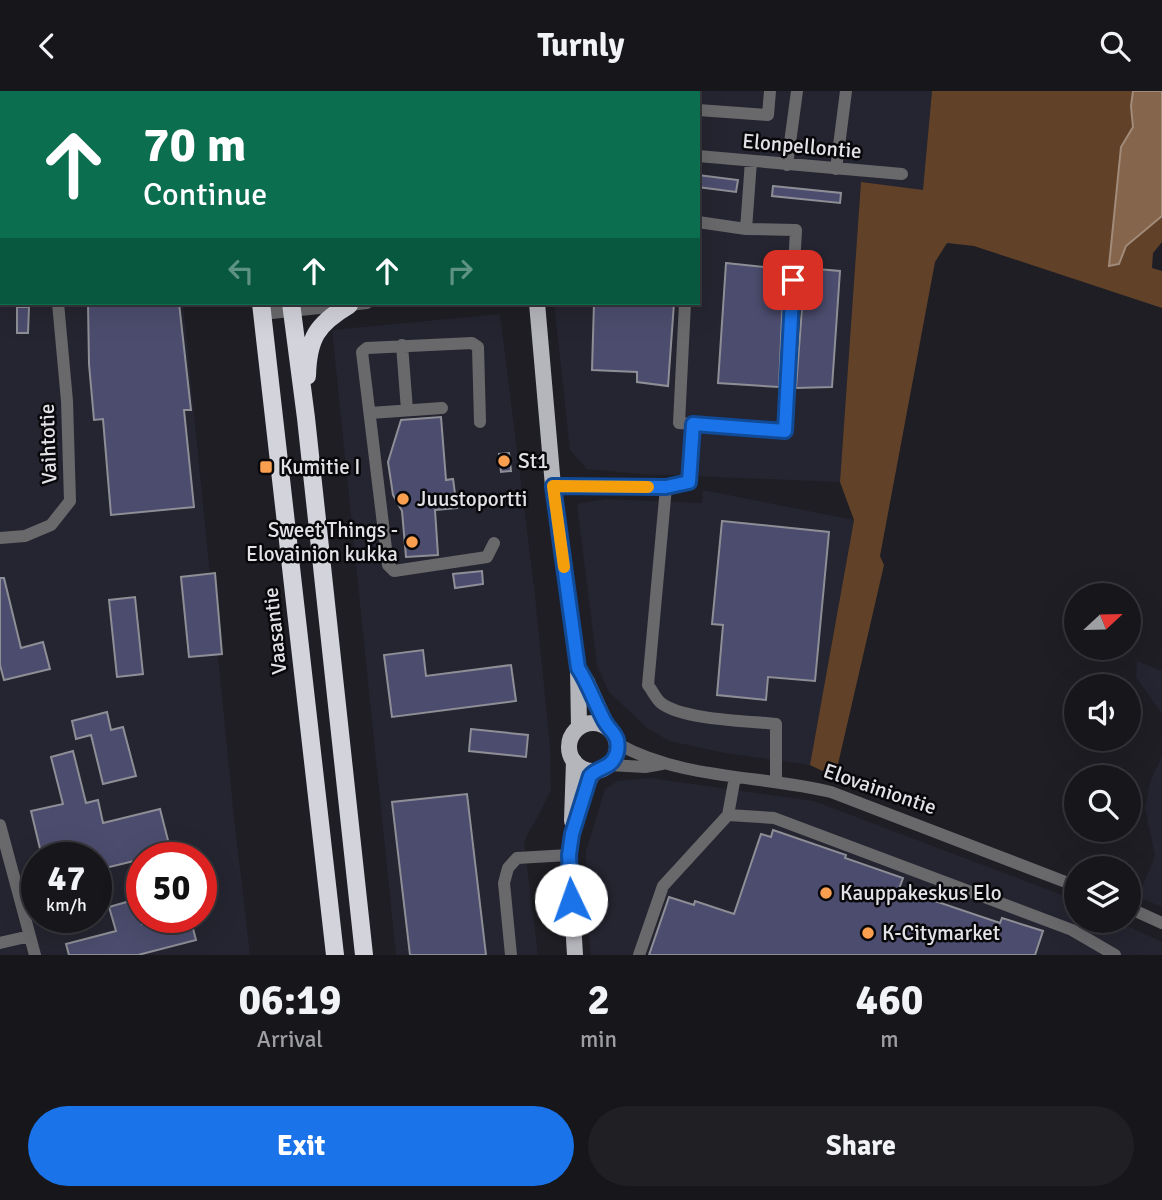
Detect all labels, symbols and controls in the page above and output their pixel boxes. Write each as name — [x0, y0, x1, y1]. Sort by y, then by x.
text: Turnly — [538, 26, 624, 65]
icon: back — [28, 27, 66, 65]
icon: search — [1096, 27, 1134, 65]
text: 70 m — [143, 115, 246, 175]
icon: ahead — [28, 119, 119, 210]
street label: Elonpellontie — [741, 128, 863, 164]
text: Continue — [143, 175, 267, 214]
pin — [763, 250, 823, 310]
icon: left — [222, 252, 260, 290]
icon: ahead — [295, 252, 333, 290]
icon: ahead — [368, 252, 406, 290]
icon: right — [441, 252, 479, 290]
icon: arrive — [774, 261, 812, 299]
street label: Vaihtotie — [34, 403, 62, 485]
place label: St1 — [518, 448, 548, 474]
marker: St1 — [496, 453, 512, 469]
place label: Kumitie I — [280, 454, 360, 480]
marker: Kumitie I — [258, 459, 274, 475]
place label: Juustoportti — [417, 486, 527, 512]
marker: Juustoportti — [395, 491, 411, 507]
place label: Sweet Things - Elovainion kukka — [246, 517, 398, 567]
marker: Sweet Things - Elovainion kukka — [404, 534, 420, 550]
north arrow — [1064, 583, 1141, 660]
map controls — [1064, 583, 1141, 933]
street label: Vaasantie — [257, 586, 293, 676]
button: sound — [1064, 674, 1141, 751]
street label: Elovainiontie — [820, 758, 940, 820]
button: search — [1064, 765, 1141, 842]
speed limit sign: 50 — [126, 842, 217, 933]
button: layers — [1064, 856, 1141, 933]
text: 47 — [48, 857, 85, 900]
position arrow — [534, 863, 608, 937]
place label: Kauppakeskus Elo — [840, 880, 1002, 906]
marker: Kauppakeskus Elo — [818, 885, 834, 901]
text: km/h — [46, 894, 87, 916]
place label: K-Citymarket — [882, 920, 1000, 946]
marker: K-Citymarket — [860, 925, 876, 941]
text: 06:19 — [238, 975, 342, 1026]
text: 2 — [587, 975, 610, 1026]
text: 460 — [855, 975, 924, 1026]
text: Arrival — [257, 1025, 323, 1054]
text: min — [580, 1025, 617, 1054]
text: m — [880, 1025, 899, 1054]
button: Exit — [28, 1106, 574, 1186]
button: Share — [588, 1106, 1134, 1186]

